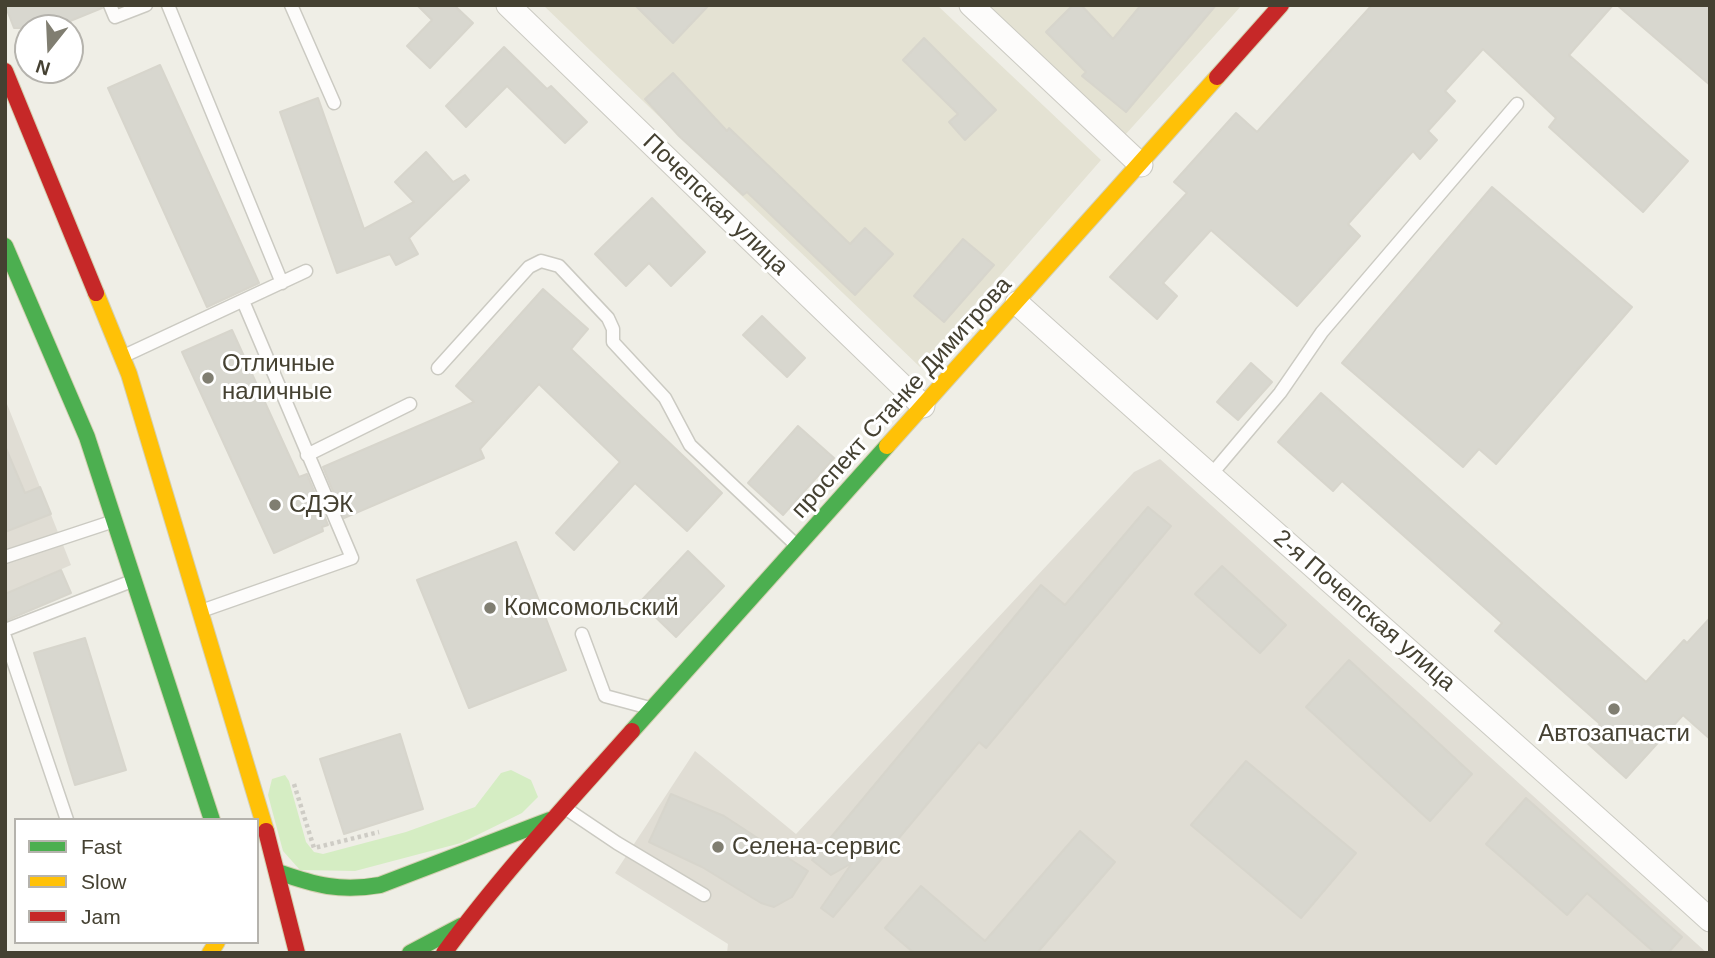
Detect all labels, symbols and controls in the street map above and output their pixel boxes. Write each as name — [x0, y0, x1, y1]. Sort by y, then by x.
north arrow — [14, 14, 84, 84]
text: N — [33, 55, 53, 80]
street label: Почепская улица — [636, 128, 794, 282]
street label: проспект Станке Димитрова — [786, 271, 1018, 525]
place label: Отличные наличные — [222, 350, 335, 406]
marker: Отличные наличные — [200, 370, 216, 386]
place label: СДЭК — [289, 491, 353, 519]
marker: СДЭК — [267, 497, 283, 513]
street label: 2-я Почепская улица — [1267, 524, 1461, 698]
place label: Комсомольский — [504, 594, 679, 622]
marker: Комсомольский — [482, 600, 498, 616]
marker: Автозапчасти — [1606, 701, 1622, 717]
place label: Автозапчасти — [1538, 720, 1690, 748]
legend — [14, 818, 259, 944]
place label: Селена-сервис — [732, 833, 901, 861]
text: Fast — [81, 835, 122, 858]
marker: Селена-сервис — [710, 839, 726, 855]
text: Slow — [81, 870, 127, 893]
text: Jam — [81, 905, 121, 928]

